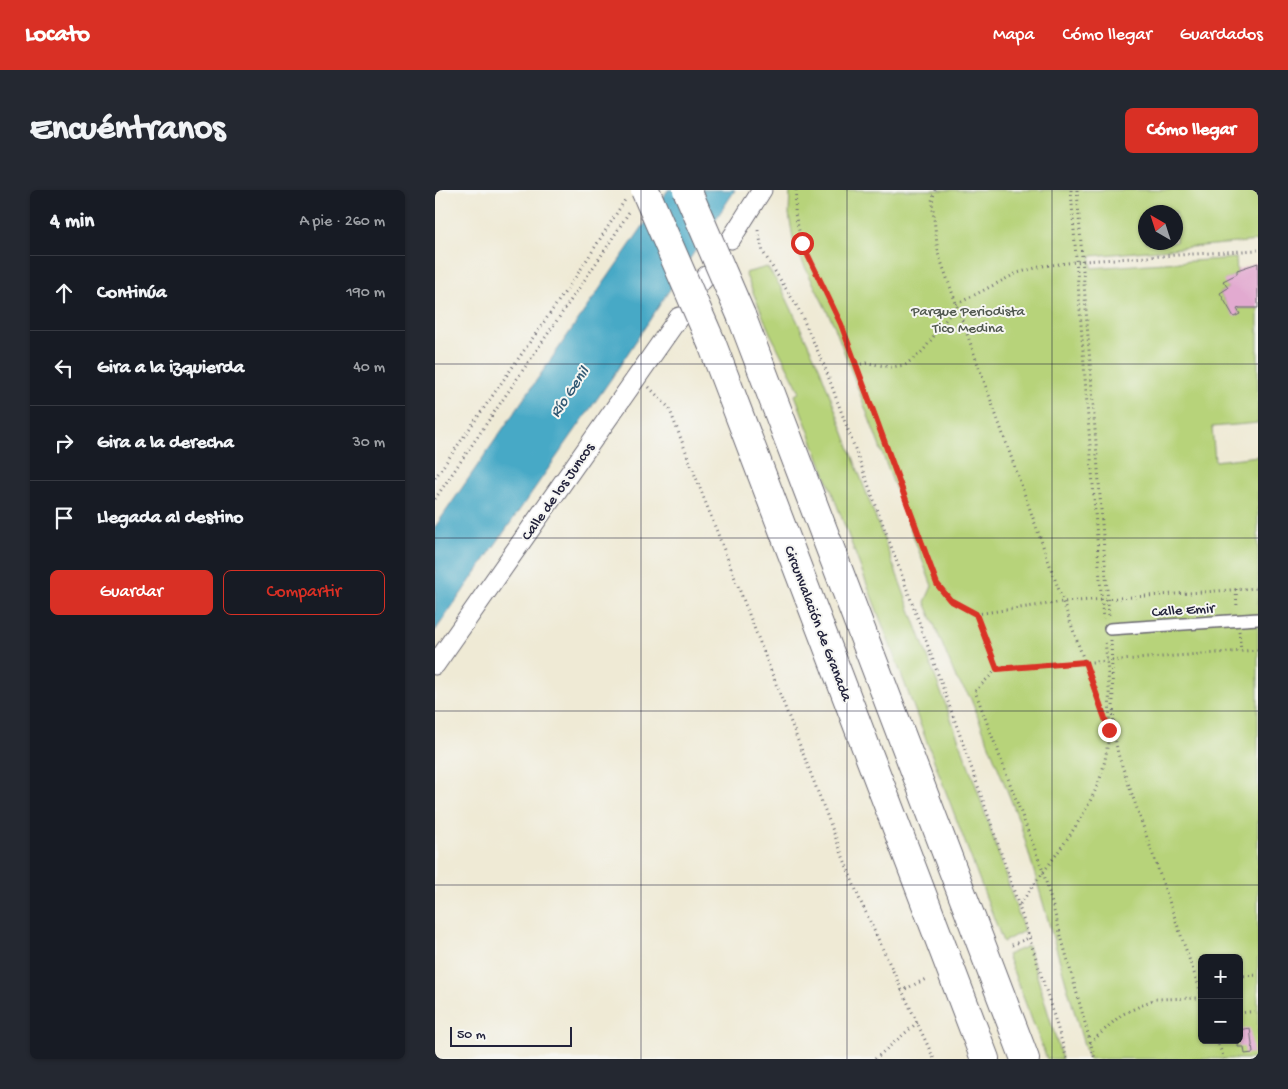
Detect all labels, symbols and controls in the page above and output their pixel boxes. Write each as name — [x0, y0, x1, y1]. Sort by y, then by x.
text: Locato — [25, 21, 90, 50]
text: Mapa — [993, 25, 1034, 46]
text: Cómo llegar — [1062, 25, 1152, 46]
text: Guardados — [1180, 25, 1263, 46]
button: Cómo llegar — [1125, 108, 1258, 153]
text: Encuéntranos — [30, 110, 225, 151]
north arrow — [1138, 205, 1183, 250]
text: 4 min — [50, 210, 94, 235]
text: A pie · 260 m — [299, 213, 385, 232]
route start — [791, 232, 814, 255]
icon: ahead — [50, 279, 78, 307]
text: Continúa — [97, 282, 167, 305]
text: 190 m — [346, 284, 385, 303]
park label: Parque Periodista Tico Medina — [910, 303, 1025, 338]
icon: left — [50, 354, 78, 382]
text: Gira a la izquierda — [97, 357, 244, 380]
text: 40 m — [353, 359, 385, 378]
water label: Río Genil — [547, 363, 596, 422]
icon: right — [50, 429, 78, 457]
text: Gira a la derecha — [97, 432, 234, 455]
text: 30 m — [352, 434, 385, 453]
street label: Calle de los Juncos — [518, 439, 599, 544]
icon: arrive — [50, 504, 78, 532]
text: Llegada al destino — [97, 507, 243, 530]
street label: Circunvalación de Granada — [779, 543, 855, 705]
button: Guardar — [50, 570, 213, 615]
button: Compartir — [223, 570, 385, 615]
street label: Calle Emir — [1151, 600, 1217, 622]
route end — [1098, 719, 1121, 742]
map controls — [1198, 954, 1243, 1044]
button: + — [1198, 954, 1243, 999]
button: − — [1198, 999, 1243, 1044]
scale bar — [450, 1024, 573, 1047]
text: 50 m — [457, 1027, 486, 1044]

